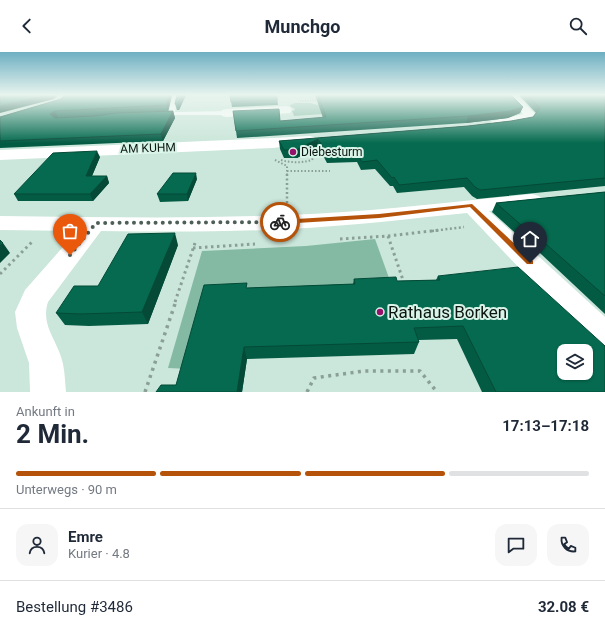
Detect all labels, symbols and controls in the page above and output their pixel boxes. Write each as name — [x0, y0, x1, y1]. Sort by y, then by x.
icon: back — [16, 15, 38, 37]
icon: search — [567, 15, 589, 37]
text: Munchgo — [265, 16, 340, 37]
street label: AM KUHM — [120, 140, 176, 156]
place label: Diebesturm — [301, 145, 363, 159]
marker: Diebesturm — [288, 147, 298, 157]
courier — [260, 202, 300, 242]
icon: bike — [269, 211, 291, 233]
pin — [53, 214, 87, 255]
icon: bag — [59, 220, 81, 242]
pin — [513, 222, 547, 263]
icon: home — [519, 228, 541, 250]
place label: Rathaus Borken — [388, 302, 507, 322]
marker: Rathaus Borken — [375, 307, 385, 317]
map controls — [557, 344, 593, 380]
button: layers — [557, 344, 593, 380]
text: Ankunft in — [16, 404, 75, 419]
text: 17:13–17:18 — [502, 417, 589, 435]
text: 2 Min. — [16, 419, 89, 449]
text: Unterwegs · 90 m — [16, 482, 117, 497]
button: person — [16, 524, 58, 566]
button: chat — [495, 524, 537, 566]
button: phone — [547, 524, 589, 566]
text: Emre — [68, 528, 103, 546]
text: Kurier · 4.8 — [68, 546, 130, 561]
text: Bestellung #3486 — [16, 598, 133, 616]
text: 32.08 € — [538, 598, 589, 616]

